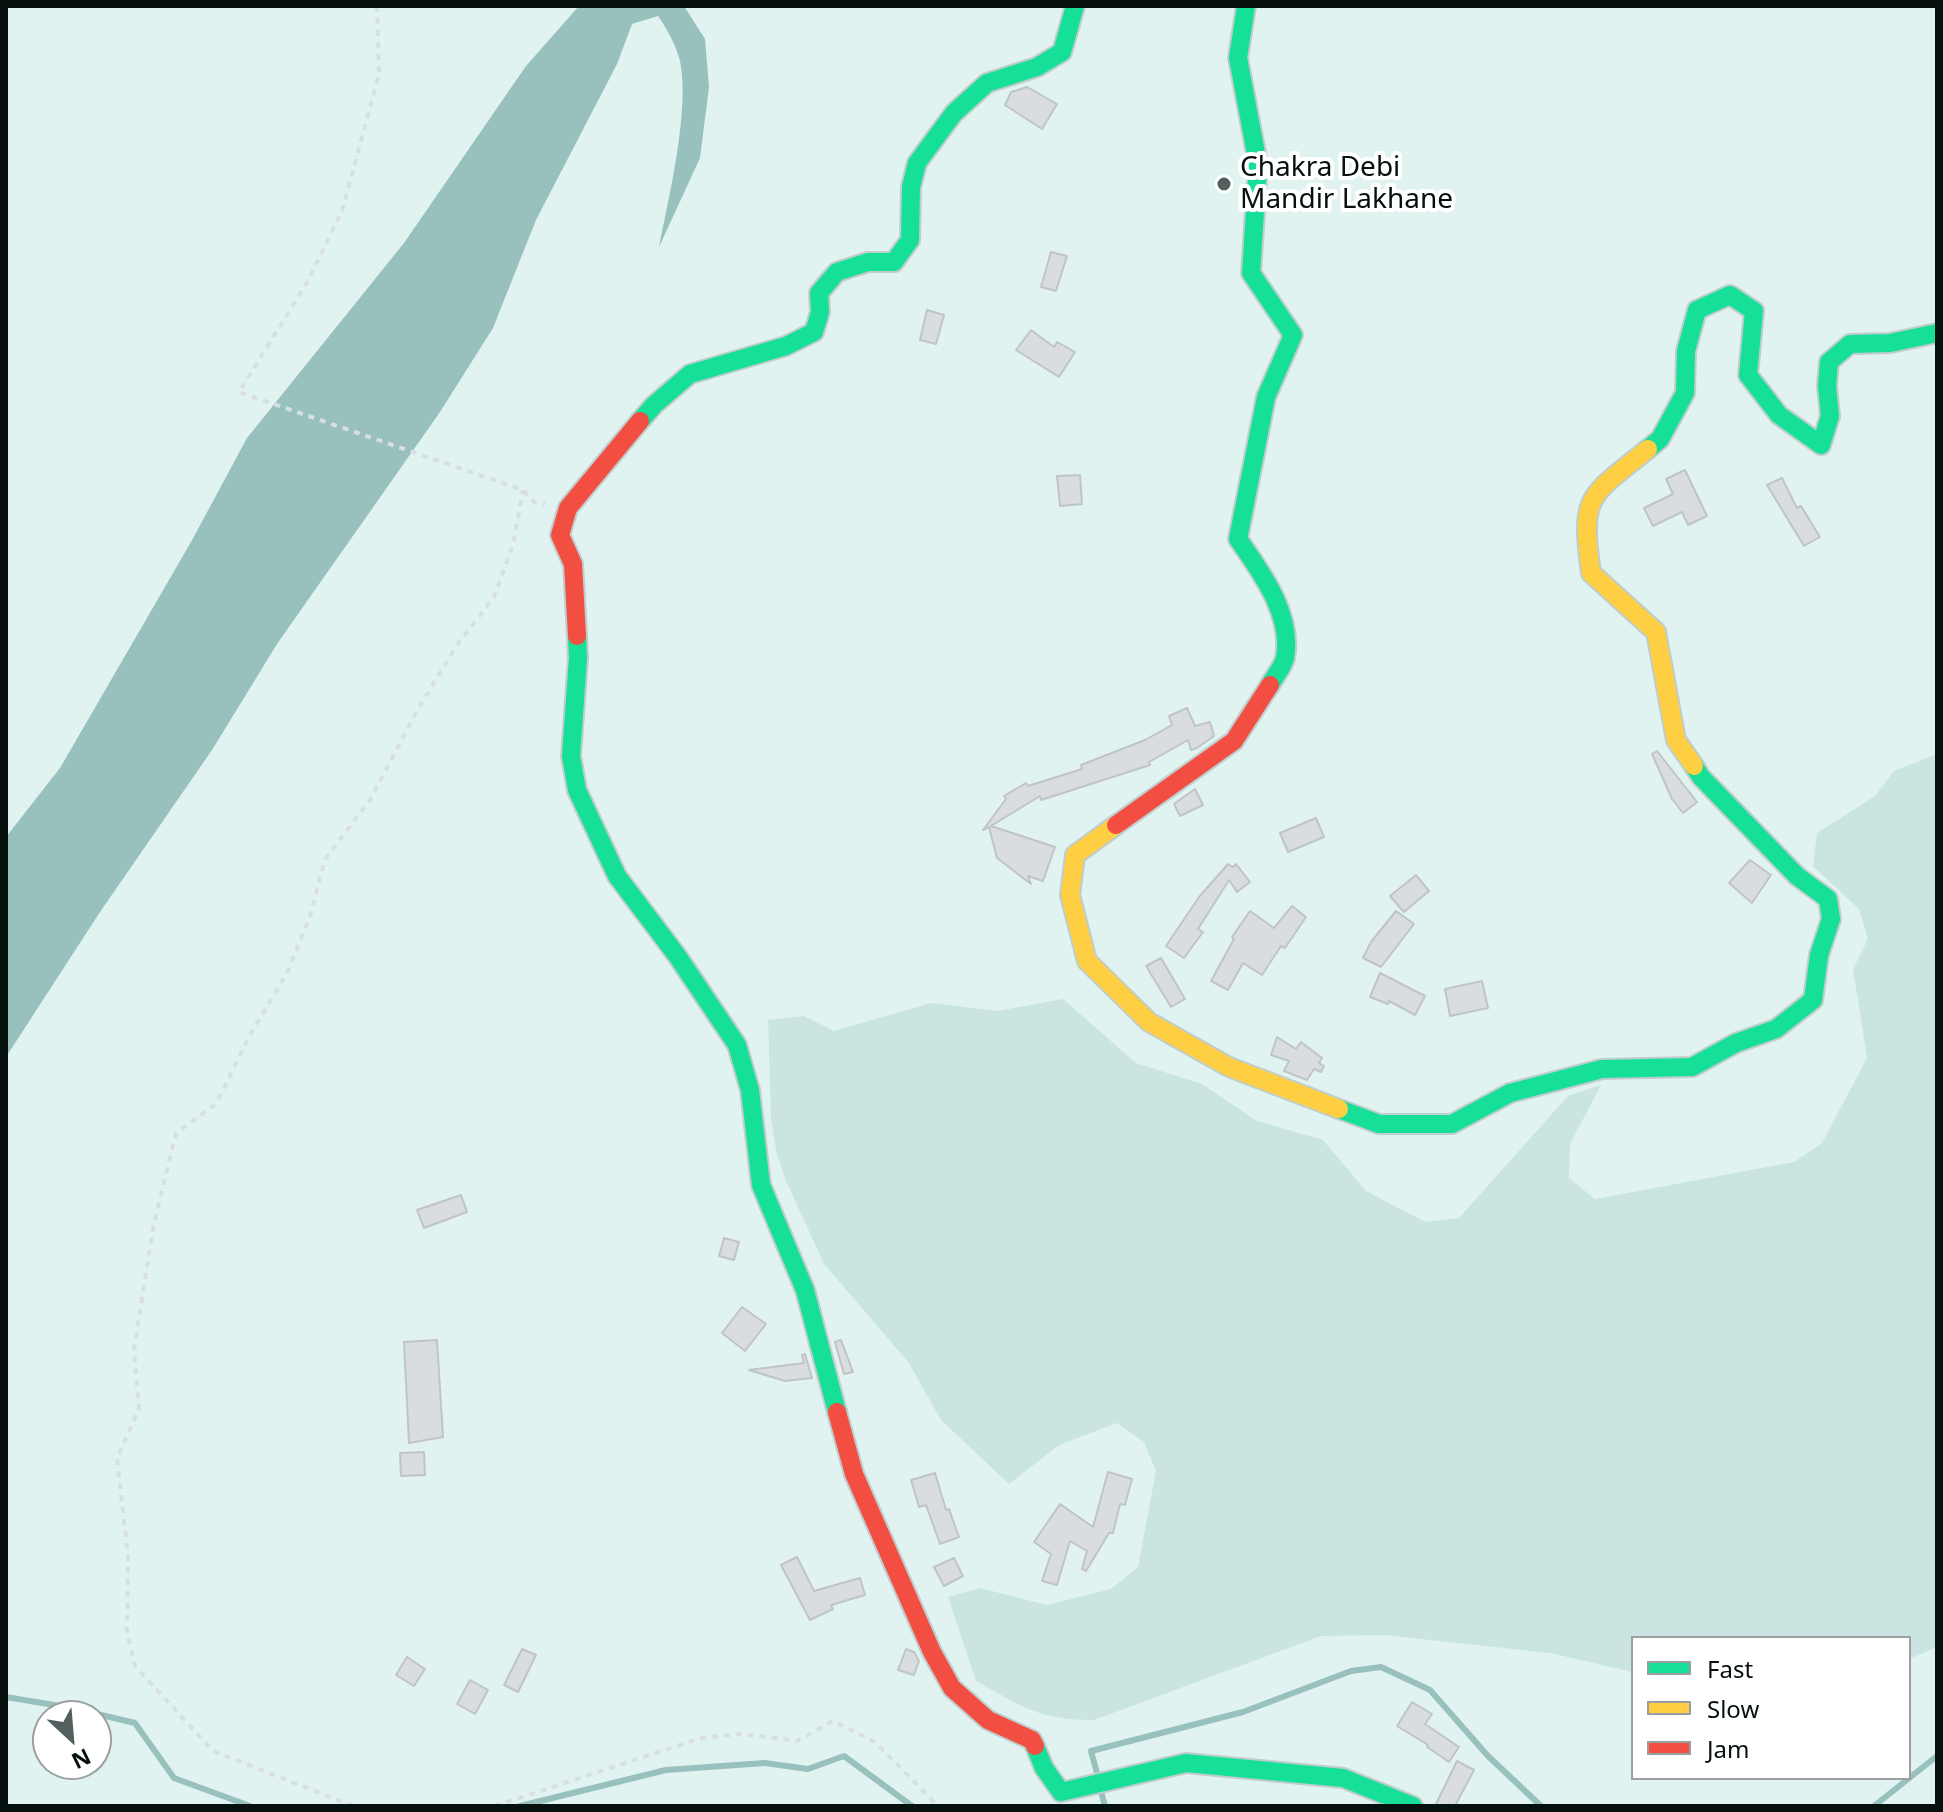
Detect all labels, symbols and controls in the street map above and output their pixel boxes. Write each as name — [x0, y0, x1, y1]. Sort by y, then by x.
place label: Chakra Debi Mandir Lakhane — [1240, 151, 1453, 217]
marker: Chakra Debi Mandir Lakhane — [1215, 175, 1233, 193]
legend — [1631, 1636, 1911, 1780]
text: Fast — [1707, 1652, 1753, 1685]
text: Slow — [1707, 1692, 1759, 1725]
north arrow — [32, 1700, 112, 1780]
text: Jam — [1707, 1732, 1749, 1765]
text: N — [67, 1742, 96, 1777]

